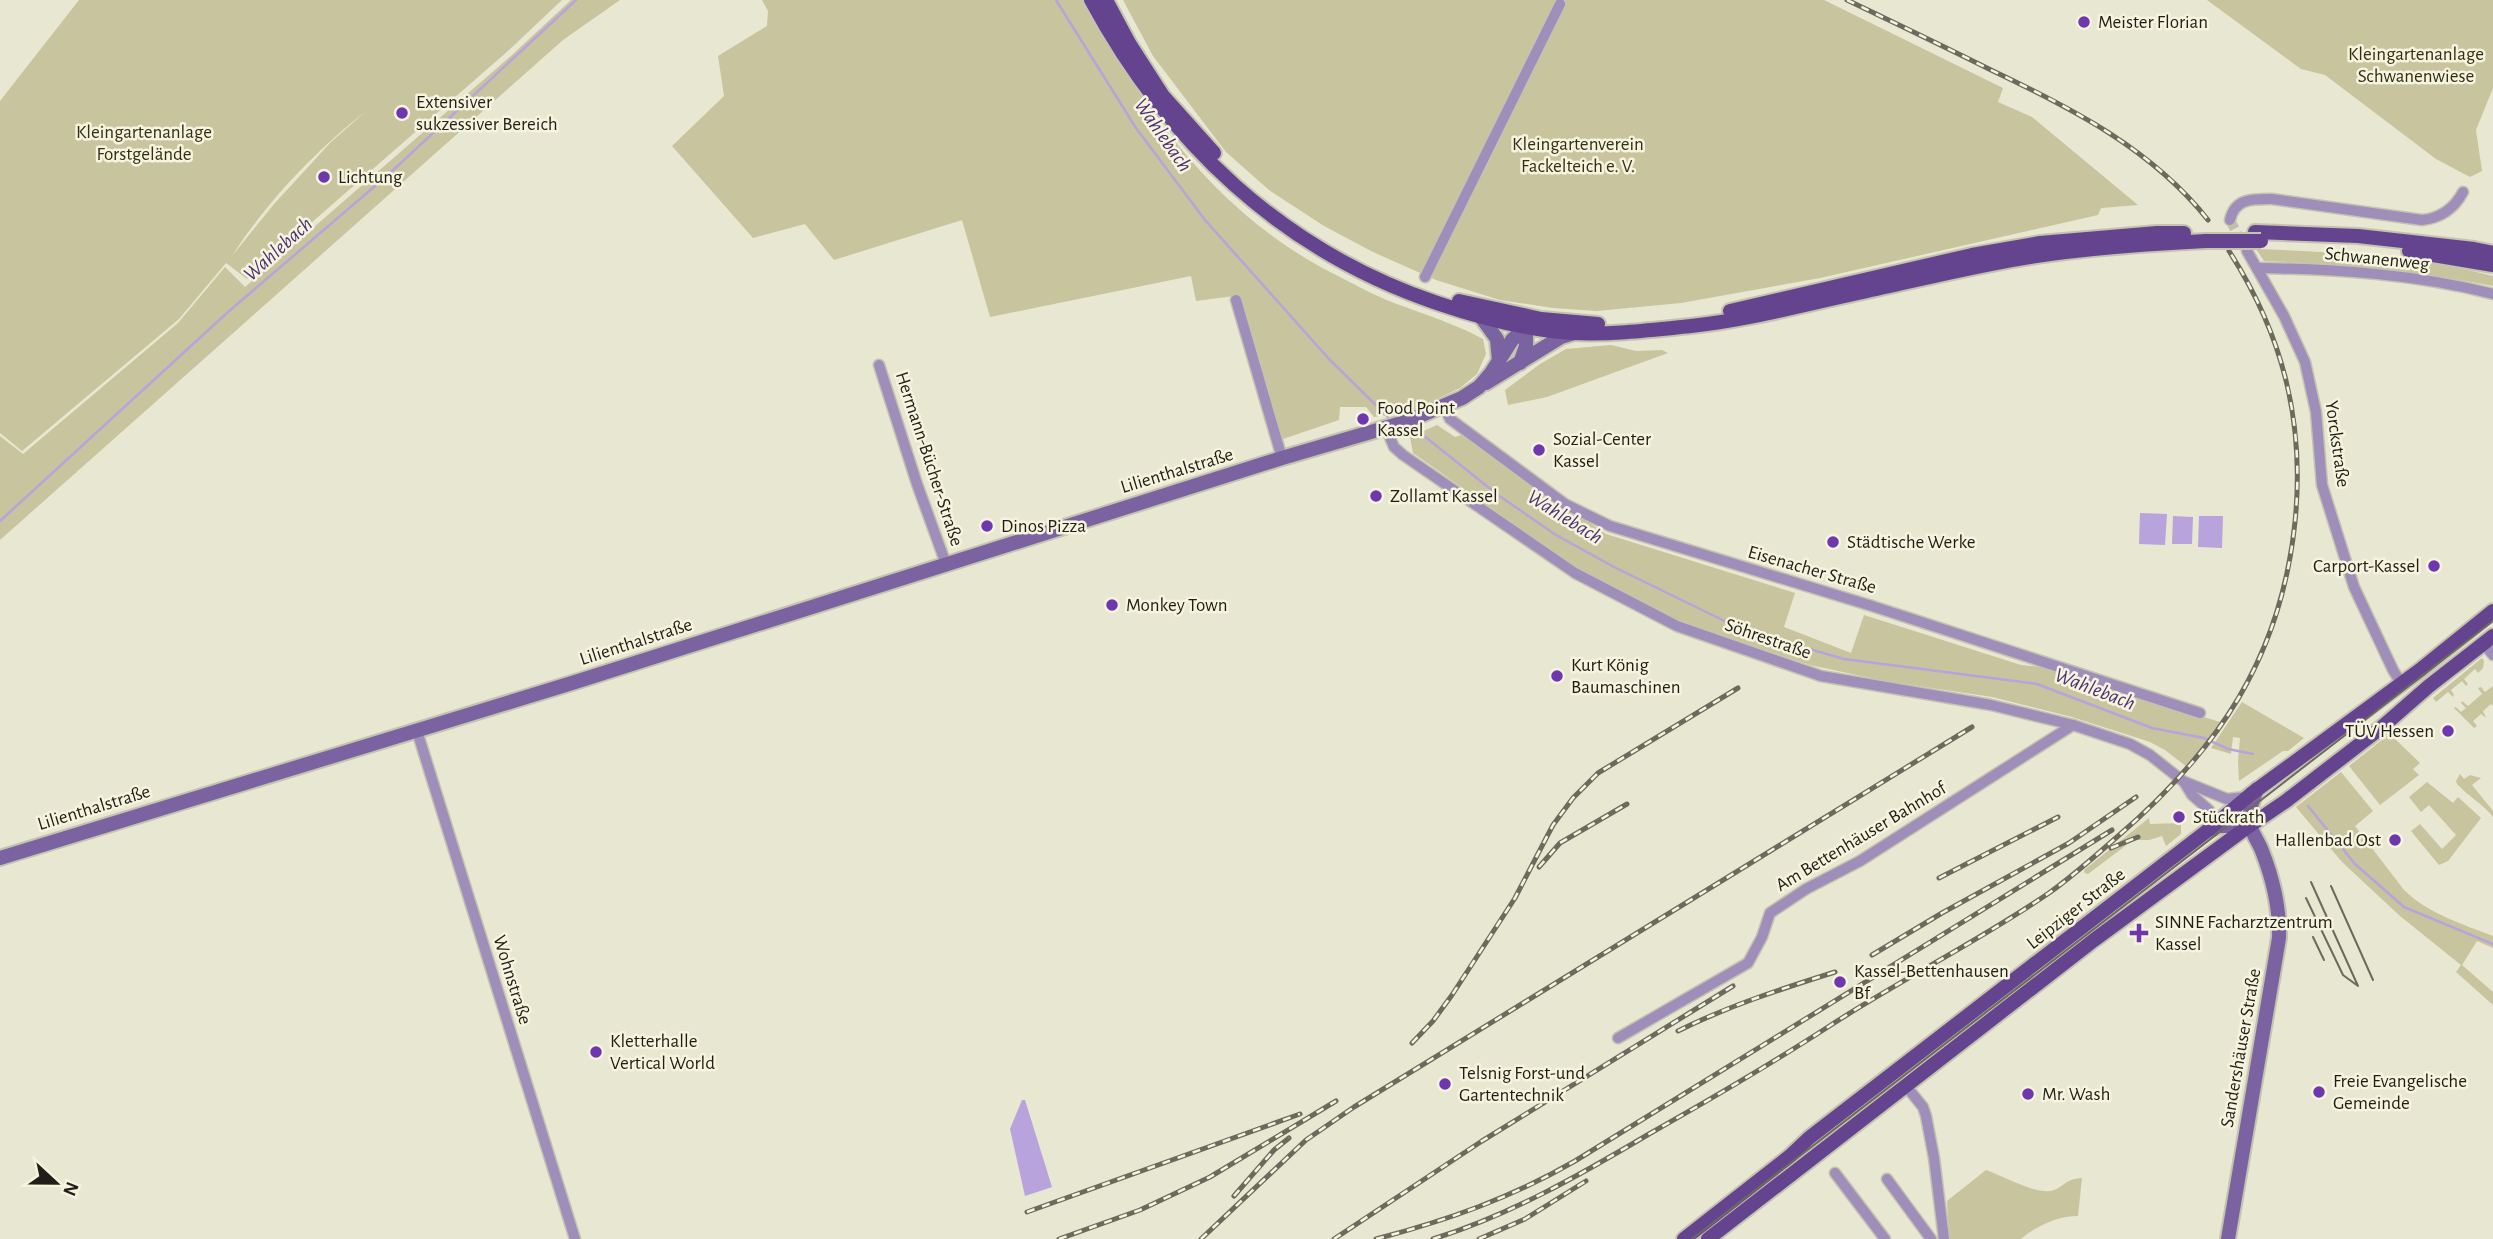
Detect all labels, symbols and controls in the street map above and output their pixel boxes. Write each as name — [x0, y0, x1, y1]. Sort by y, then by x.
place label: Meister Florian — [2098, 13, 2208, 32]
marker: Meister Florian — [2076, 14, 2092, 30]
park label: Kleingartenanlage Schwanenwiese — [2348, 45, 2484, 86]
place label: Extensiver sukzessiver Bereich — [416, 93, 558, 134]
water label: Wahlebach — [1130, 94, 1196, 176]
marker: Extensiver sukzessiver Bereich — [394, 105, 410, 121]
park label: Kleingartenanlage Forstgelände — [76, 123, 212, 164]
park label: Kleingartenverein Fackelteich e. V. — [1512, 135, 1644, 176]
place label: Lichtung — [338, 168, 403, 187]
marker: Lichtung — [316, 169, 332, 185]
water label: Wahlebach — [240, 213, 316, 285]
street label: Schwanenweg — [2324, 244, 2431, 274]
street label: Hermann-Bücher-Straße — [892, 369, 966, 549]
place label: Food Point Kassel — [1377, 399, 1455, 440]
street label: Yorckstraße — [2322, 400, 2352, 488]
marker: Food Point Kassel — [1355, 411, 1371, 427]
place label: Sozial-Center Kassel — [1553, 430, 1651, 471]
marker: Sozial-Center Kassel — [1531, 442, 1547, 458]
street label: Lilienthalstraße — [1118, 445, 1236, 497]
water label: Wahlebach — [1524, 486, 1606, 548]
place label: Zollamt Kassel — [1390, 487, 1498, 506]
marker: Zollamt Kassel — [1368, 488, 1384, 504]
place label: Dinos Pizza — [1001, 517, 1086, 536]
marker: Dinos Pizza — [979, 518, 995, 534]
place label: Städtische Werke — [1847, 533, 1976, 552]
marker: Städtische Werke — [1825, 534, 1841, 550]
street label: Eisenacher Straße — [1746, 543, 1878, 597]
place label: Carport-Kassel — [2313, 557, 2420, 576]
marker: Carport-Kassel — [2426, 558, 2442, 574]
place label: Monkey Town — [1126, 596, 1228, 615]
marker: Monkey Town — [1104, 597, 1120, 613]
street label: Lilienthalstraße — [577, 615, 695, 669]
street label: Söhrestraße — [1723, 615, 1813, 663]
place label: Kurt König Baumaschinen — [1571, 656, 1681, 697]
water label: Wahlebach — [2052, 664, 2138, 714]
marker: Kurt König Baumaschinen — [1549, 668, 1565, 684]
place label: TÜV Hessen — [2345, 721, 2434, 741]
marker: TÜV Hessen — [2440, 723, 2456, 739]
street label: Am Bettenhäuser Bahnhof — [1773, 778, 1950, 895]
street label: Lilienthalstraße — [35, 782, 153, 834]
place label: Stückrath — [2193, 808, 2264, 827]
marker: Stückrath — [2171, 809, 2187, 825]
place label: Hallenbad Ost — [2275, 831, 2381, 850]
marker: Hallenbad Ost — [2387, 832, 2403, 848]
street label: Leipziger Straße — [2023, 865, 2129, 953]
place label: SINNE Facharztzentrum Kassel — [2155, 913, 2333, 954]
marker: SINNE Facharztzentrum Kassel — [2129, 923, 2149, 943]
street label: Wohnstraße — [489, 933, 535, 1027]
place label: Kassel-Bettenhausen Bf — [1854, 962, 2009, 1003]
street label: Sandershäuser Straße — [2218, 967, 2264, 1129]
marker: Kassel-Bettenhausen Bf — [1832, 974, 1848, 990]
place label: Kletterhalle Vertical World — [610, 1032, 715, 1073]
marker: Kletterhalle Vertical World — [588, 1044, 604, 1060]
place label: Telsnig Forst-und Gartentechnik — [1459, 1064, 1585, 1105]
place label: Freie Evangelische Gemeinde — [2333, 1072, 2467, 1113]
marker: Telsnig Forst-und Gartentechnik — [1437, 1076, 1453, 1092]
marker: Freie Evangelische Gemeinde — [2311, 1084, 2327, 1100]
place label: Mr. Wash — [2042, 1085, 2110, 1104]
marker: Mr. Wash — [2020, 1086, 2036, 1102]
north arrow — [21, 1148, 91, 1218]
text: N — [59, 1179, 82, 1198]

